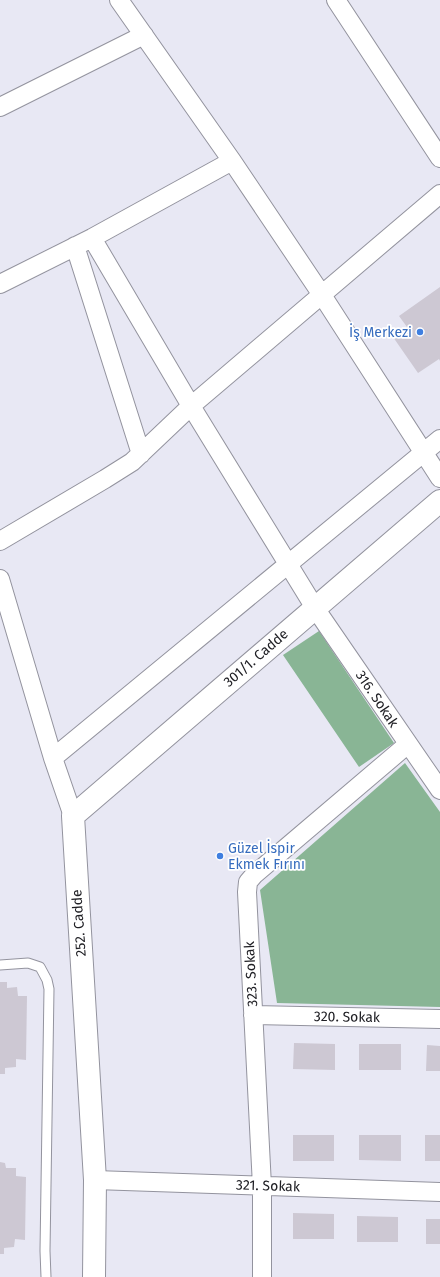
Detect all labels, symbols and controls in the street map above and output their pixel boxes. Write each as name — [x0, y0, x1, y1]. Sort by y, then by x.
place label: İş Merkezi — [349, 323, 412, 341]
marker: İş Merkezi — [415, 327, 425, 337]
street label: 301/1. Cadde — [220, 625, 292, 691]
street label: 316. Sokak — [352, 667, 403, 731]
place label: Güzel İspir Ekmek Fırını — [228, 839, 305, 873]
marker: Güzel İspir Ekmek Fırını — [215, 851, 225, 861]
street label: 252. Cadde — [68, 889, 90, 957]
street label: 323. Sokak — [241, 940, 261, 1007]
street label: 320. Sokak — [314, 1008, 381, 1026]
street label: 321. Sokak — [236, 1176, 301, 1196]

